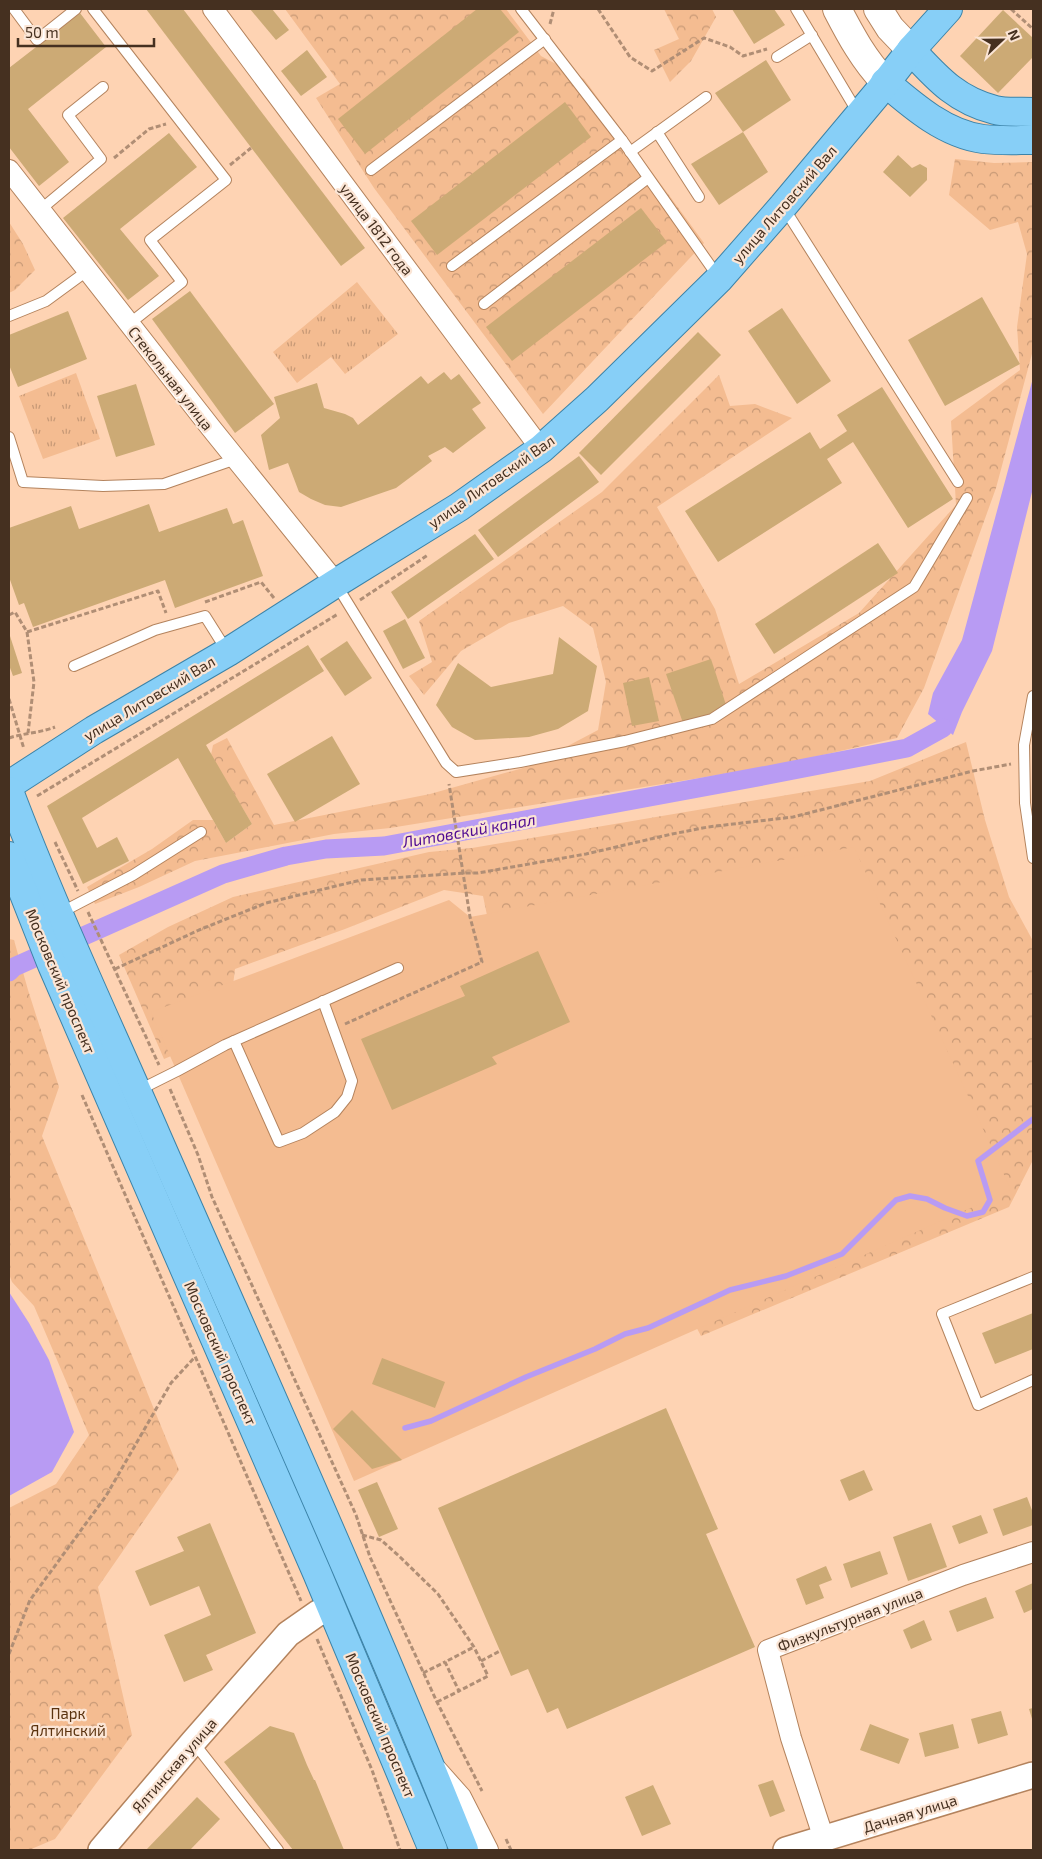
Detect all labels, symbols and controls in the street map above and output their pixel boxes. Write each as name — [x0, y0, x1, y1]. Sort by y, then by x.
scale bar — [18, 15, 154, 47]
north arrow — [977, 15, 1027, 65]
text: 50 m — [25, 23, 59, 41]
text: N — [1005, 27, 1024, 43]
street label: улица Литовский Вал — [728, 141, 841, 267]
street label: улица 1812 года — [336, 180, 417, 279]
street label: Стекольная улица — [124, 322, 217, 434]
street label: улица Литовский Вал — [424, 431, 558, 532]
street label: улица Литовский Вал — [80, 652, 219, 745]
water label: Литовский канал — [400, 809, 537, 851]
street label: Московский проспект — [22, 906, 100, 1056]
street label: Московский проспект — [181, 1278, 261, 1428]
street label: Физкультурная улица — [775, 1583, 925, 1656]
street label: Московский проспект — [342, 1650, 420, 1800]
park label: Парк Ялтинский — [30, 1704, 106, 1739]
street label: Ялтинская улица — [128, 1714, 221, 1817]
street label: Дачная улица — [861, 1790, 959, 1837]

